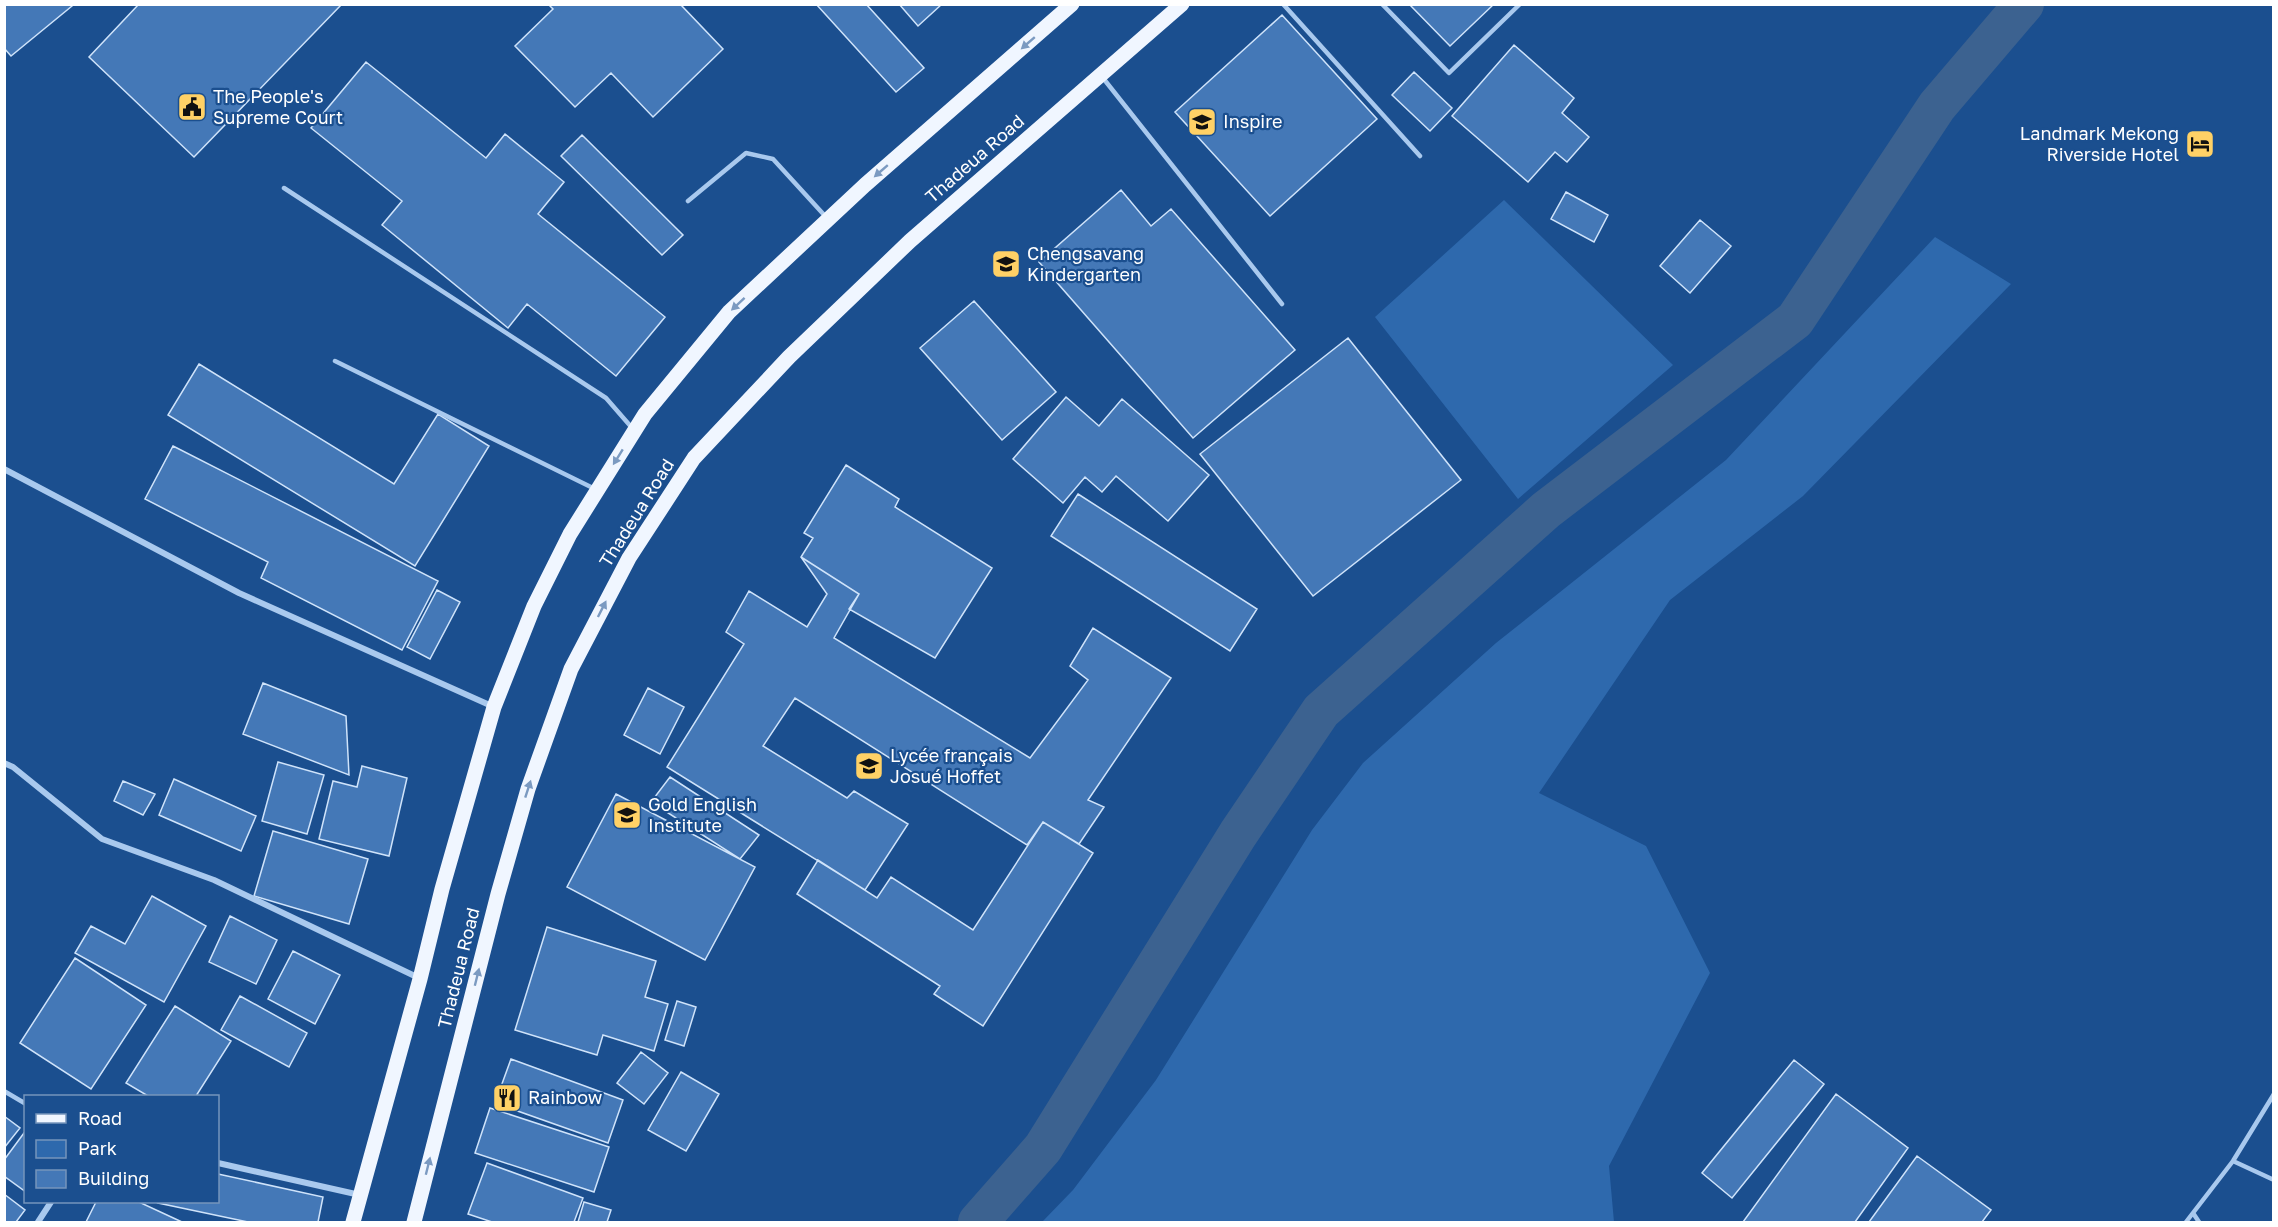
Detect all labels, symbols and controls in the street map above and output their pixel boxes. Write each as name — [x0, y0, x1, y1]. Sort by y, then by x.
one-way arrow — [1020, 36, 1035, 50]
place label: The People's Supreme Court — [213, 85, 343, 128]
public building icon: The People's Supreme Court — [176, 91, 208, 123]
school or university icon: Inspire — [1186, 106, 1218, 138]
street label: Thadeua Road — [920, 109, 1028, 207]
place label: Inspire — [1223, 110, 1282, 132]
place label: Landmark Mekong Riverside Hotel — [2020, 122, 2179, 165]
hotel icon: Landmark Mekong Riverside Hotel — [2184, 128, 2216, 160]
one-way arrow — [874, 164, 889, 177]
place label: Chengsavang Kindergarten — [1027, 242, 1144, 285]
school or university icon: Chengsavang Kindergarten — [990, 248, 1022, 280]
one-way arrow — [730, 297, 745, 311]
one-way arrow — [613, 449, 624, 465]
street label: Thadeua Road — [594, 454, 678, 571]
one-way arrow — [597, 600, 607, 617]
place label: Lycée français Josué Hoffet — [890, 744, 1013, 787]
school or university icon: Lycée français Josué Hoffet — [853, 750, 885, 782]
one-way arrow — [524, 780, 533, 798]
place label: Gold English Institute — [648, 793, 757, 836]
school or university icon: Gold English Institute — [611, 799, 643, 831]
street label: Thadeua Road — [432, 905, 484, 1030]
one-way arrow — [472, 968, 482, 986]
restaurant icon: Rainbow — [491, 1082, 523, 1114]
place label: Rainbow — [528, 1086, 603, 1108]
legend — [24, 1095, 219, 1203]
text: Road — [78, 1107, 122, 1129]
text: Park — [78, 1137, 117, 1159]
one-way arrow — [424, 1157, 434, 1175]
text: Building — [78, 1167, 149, 1189]

